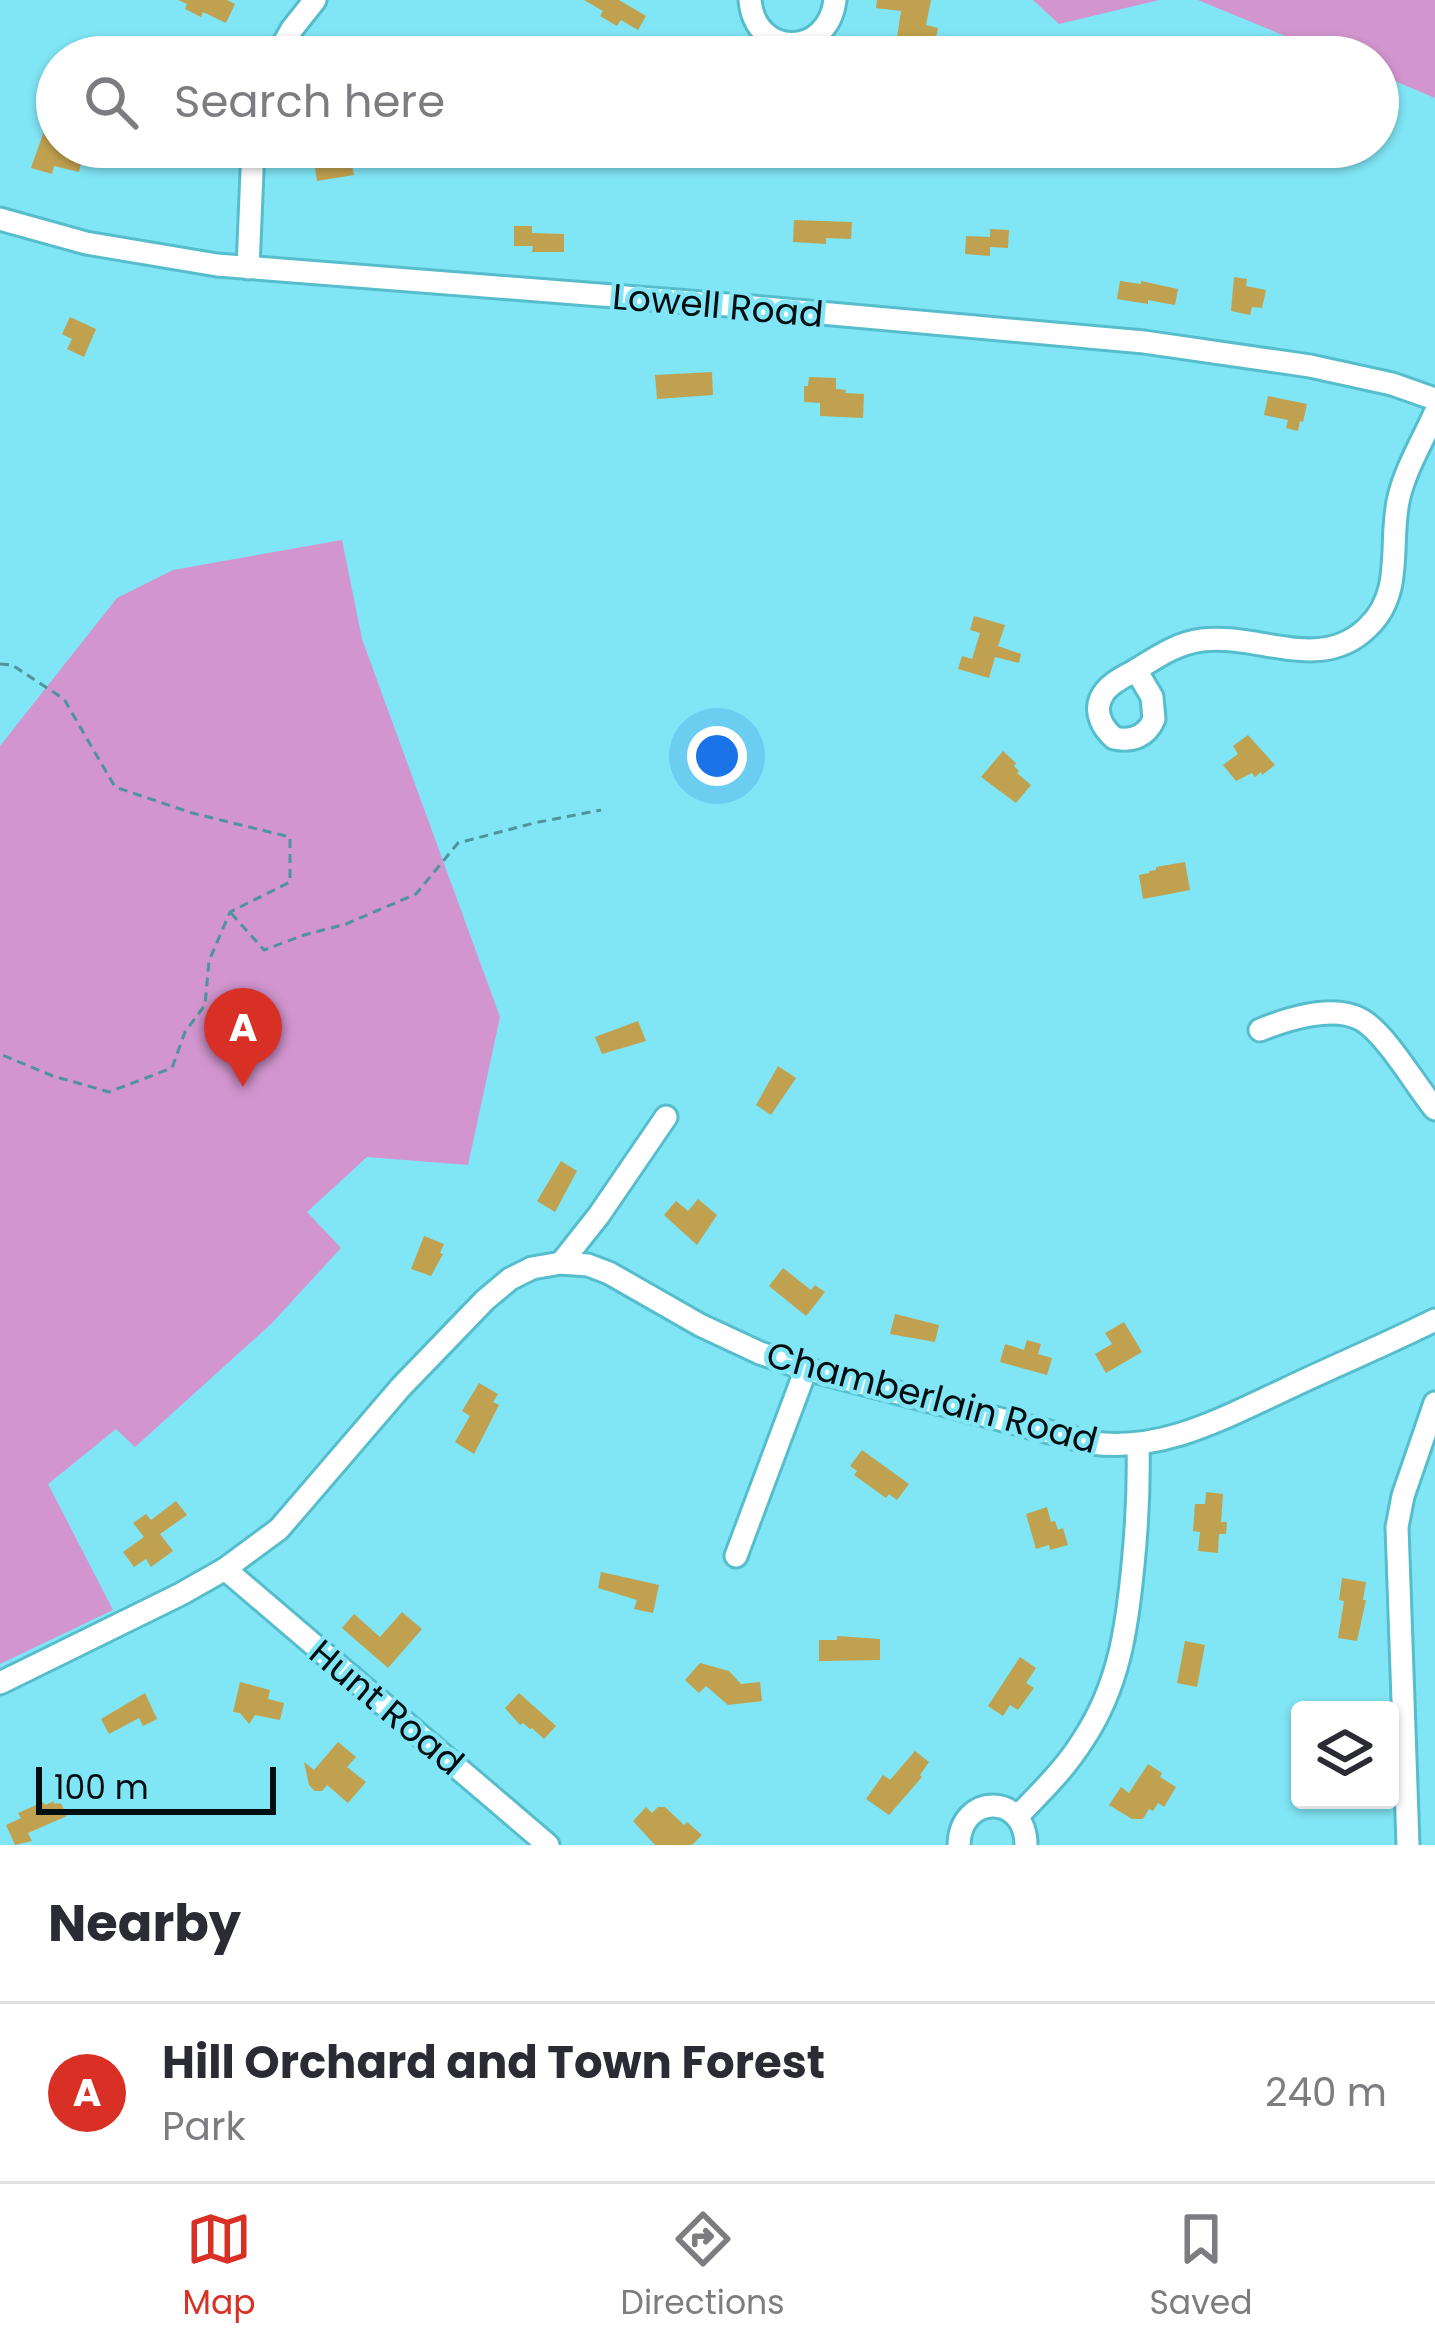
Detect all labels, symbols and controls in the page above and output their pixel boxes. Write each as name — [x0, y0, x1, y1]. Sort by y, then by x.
search box — [36, 36, 1399, 168]
icon: search — [78, 69, 144, 135]
text: Search here — [174, 70, 445, 133]
street label: Lowell Road — [610, 271, 825, 340]
your location — [687, 726, 747, 786]
pin: A — [204, 988, 282, 1087]
street label: Chamberlain Road — [761, 1329, 1103, 1466]
street label: Hunt Road — [299, 1628, 475, 1787]
map controls — [1291, 1701, 1399, 1809]
button: layers — [1291, 1701, 1399, 1809]
scale bar — [36, 1761, 276, 1814]
text: 100 m — [54, 1764, 149, 1811]
text: Nearby — [48, 1887, 241, 1959]
text: Hill Orchard and Town Forest — [162, 2031, 825, 2094]
text: A — [73, 2065, 101, 2120]
text: 240 m — [1265, 2065, 1387, 2120]
text: Park — [162, 2099, 246, 2154]
tab: Map — [183, 2206, 256, 2328]
tab: Directions — [621, 2206, 784, 2328]
tab: Saved — [1150, 2206, 1252, 2328]

